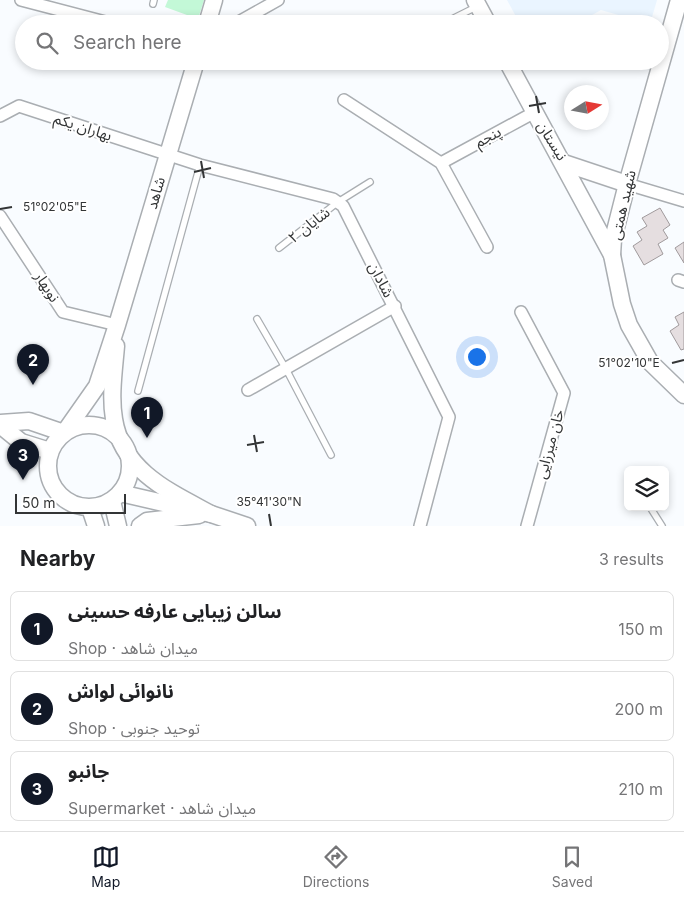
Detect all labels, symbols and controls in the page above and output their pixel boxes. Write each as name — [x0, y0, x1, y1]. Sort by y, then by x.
search box — [15, 15, 669, 70]
icon: search — [33, 29, 61, 57]
text: Search here — [73, 31, 182, 54]
north arrow — [564, 85, 609, 130]
street label: بهاران یکم — [51, 108, 114, 147]
street label: نيستان — [533, 118, 572, 164]
street label: پنجم — [471, 122, 505, 153]
street label: شهید همتی — [605, 168, 640, 242]
street label: شاهد — [142, 174, 169, 211]
text: 51°02'05"E — [23, 199, 87, 214]
street label: شایان ۲ — [284, 202, 334, 247]
street label: شادان — [365, 259, 398, 301]
street label: نوبهار — [30, 267, 64, 306]
pin: 2 — [17, 344, 49, 385]
your location — [464, 344, 490, 370]
text: 51°02'10"E — [598, 355, 660, 370]
pin: 1 — [131, 397, 163, 438]
street label: خان میرزایی — [531, 407, 568, 481]
pin: 3 — [7, 439, 39, 480]
map controls — [624, 466, 669, 511]
button: layers — [624, 466, 669, 511]
scale bar — [15, 491, 126, 514]
text: 50 m — [22, 494, 56, 511]
text: 35°41'30"N — [236, 494, 302, 509]
text: Nearby — [20, 546, 95, 571]
text: 3 results — [599, 549, 664, 569]
text: سالن زیبایی عارفه حسینی — [68, 600, 281, 623]
text: 1 — [34, 619, 40, 639]
text: 150 m — [618, 619, 663, 639]
text: Shop · میدان شاهد — [68, 638, 198, 658]
text: نانوائی لواش — [68, 680, 174, 703]
text: 2 — [32, 699, 42, 719]
text: 200 m — [615, 699, 663, 719]
text: Shop · توحید جنوبی — [68, 718, 200, 738]
text: جانبو — [68, 760, 109, 783]
text: 3 — [32, 779, 42, 799]
text: 210 m — [618, 779, 663, 799]
text: Supermarket · میدان شاهد — [68, 798, 256, 818]
tab: Map — [91, 843, 120, 890]
tab: Directions — [303, 843, 369, 890]
tab: Saved — [552, 843, 593, 890]

